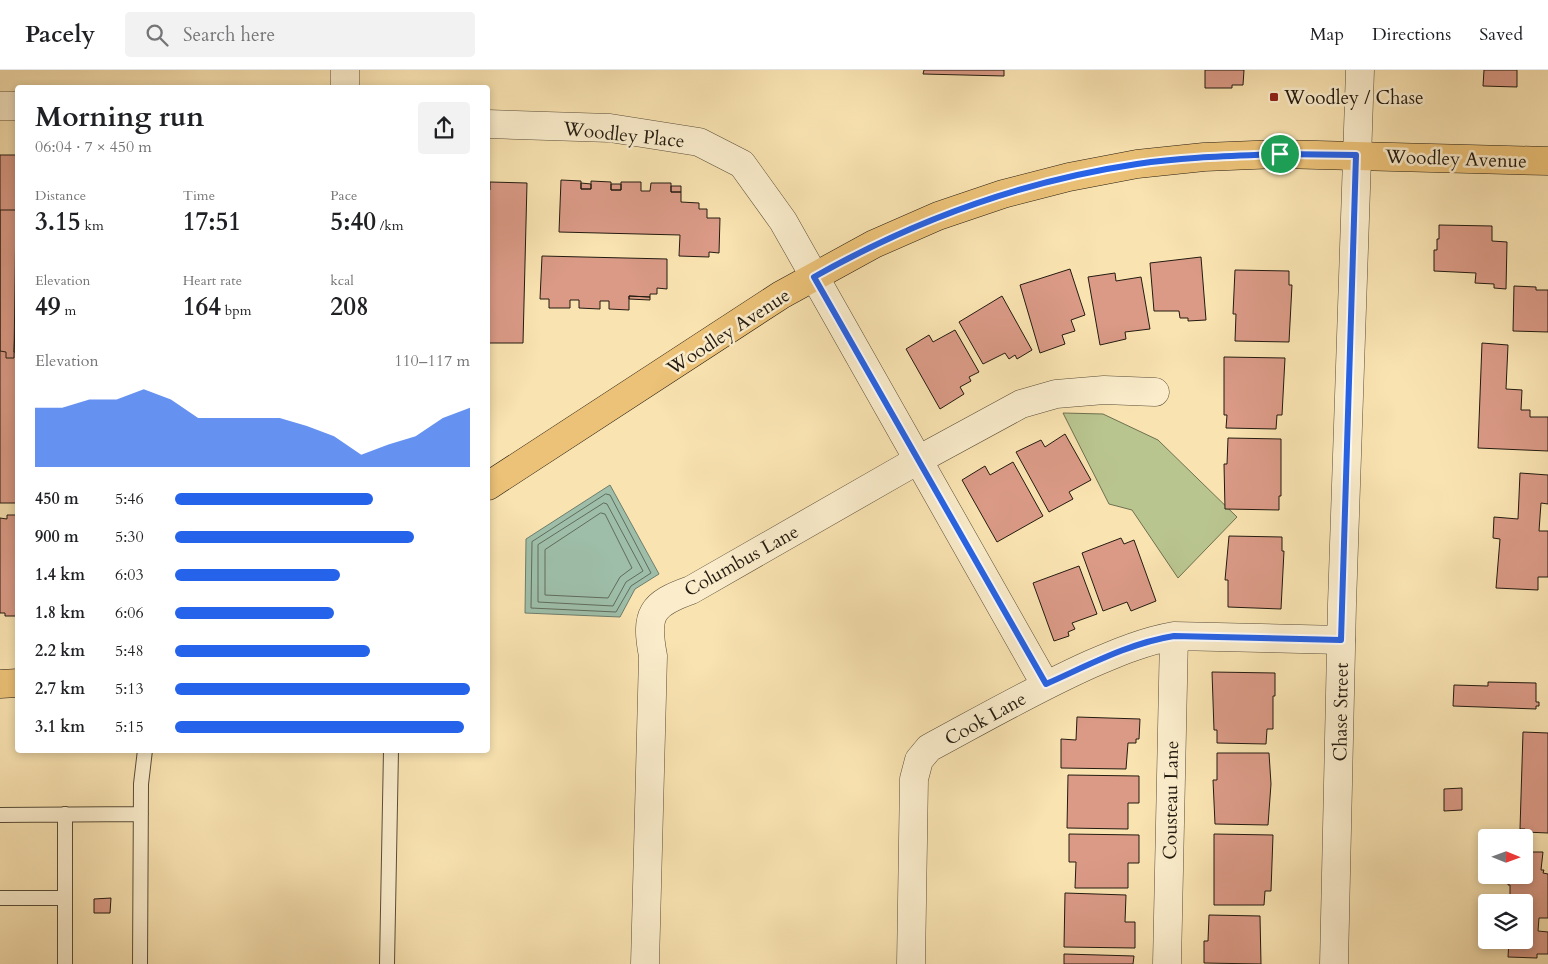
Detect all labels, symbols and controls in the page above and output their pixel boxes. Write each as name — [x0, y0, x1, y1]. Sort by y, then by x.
search box — [125, 12, 475, 57]
text: Pacely — [25, 18, 95, 51]
icon: search — [143, 21, 171, 49]
text: Search here — [183, 22, 275, 48]
text: Map — [1310, 22, 1344, 47]
text: Directions — [1372, 22, 1451, 47]
text: Saved — [1479, 22, 1523, 47]
place label: Woodley / Chase — [1283, 85, 1424, 111]
marker: Woodley / Chase — [1268, 91, 1280, 103]
text: Morning run — [35, 98, 204, 136]
button: share — [418, 102, 470, 154]
street label: Woodley Place — [561, 116, 686, 154]
pin — [1259, 133, 1301, 175]
text: 06:04 · 7 × 450 m — [35, 136, 152, 158]
icon: arrive — [1266, 140, 1294, 168]
street label: Woodley Avenue — [1384, 143, 1527, 174]
text: Distance — [35, 186, 86, 205]
text: Time — [183, 186, 215, 205]
text: Pace — [330, 186, 357, 205]
text: 3.15 — [35, 205, 81, 239]
text: 17:51 — [183, 205, 241, 239]
text: 5:40 — [330, 205, 376, 239]
text: km — [81, 216, 104, 235]
text: /km — [376, 216, 404, 235]
text: Elevation — [35, 271, 91, 290]
text: Heart rate — [183, 271, 242, 290]
text: kcal — [330, 271, 354, 290]
street label: Woodley Avenue — [661, 282, 795, 382]
text: 49 — [35, 290, 61, 324]
text: 164 — [183, 290, 221, 324]
text: 208 — [330, 290, 369, 324]
text: m — [61, 301, 76, 320]
text: bpm — [221, 301, 252, 320]
text: Elevation — [35, 350, 99, 372]
text: 110–117 m — [394, 350, 470, 372]
text: 450 m — [35, 488, 79, 510]
text: 5:46 — [115, 488, 144, 510]
street label: Columbus Lane — [679, 519, 803, 603]
text: 900 m — [35, 526, 79, 548]
text: 5:30 — [115, 526, 144, 548]
text: 1.4 km — [35, 564, 85, 586]
text: 6:03 — [115, 564, 144, 586]
text: 1.8 km — [35, 602, 85, 624]
text: 6:06 — [115, 602, 144, 624]
text: 2.2 km — [35, 640, 85, 662]
text: 5:48 — [115, 640, 144, 662]
street label: Chase Street — [1327, 662, 1355, 762]
text: 2.7 km — [35, 678, 85, 700]
text: 5:13 — [115, 678, 144, 700]
street label: Cook Lane — [940, 686, 1031, 752]
text: 3.1 km — [35, 716, 85, 738]
text: 5:15 — [115, 716, 144, 738]
street label: Cousteau Lane — [1157, 740, 1185, 860]
north arrow — [1478, 829, 1532, 884]
map controls — [1478, 829, 1533, 949]
button: layers — [1478, 894, 1533, 949]

